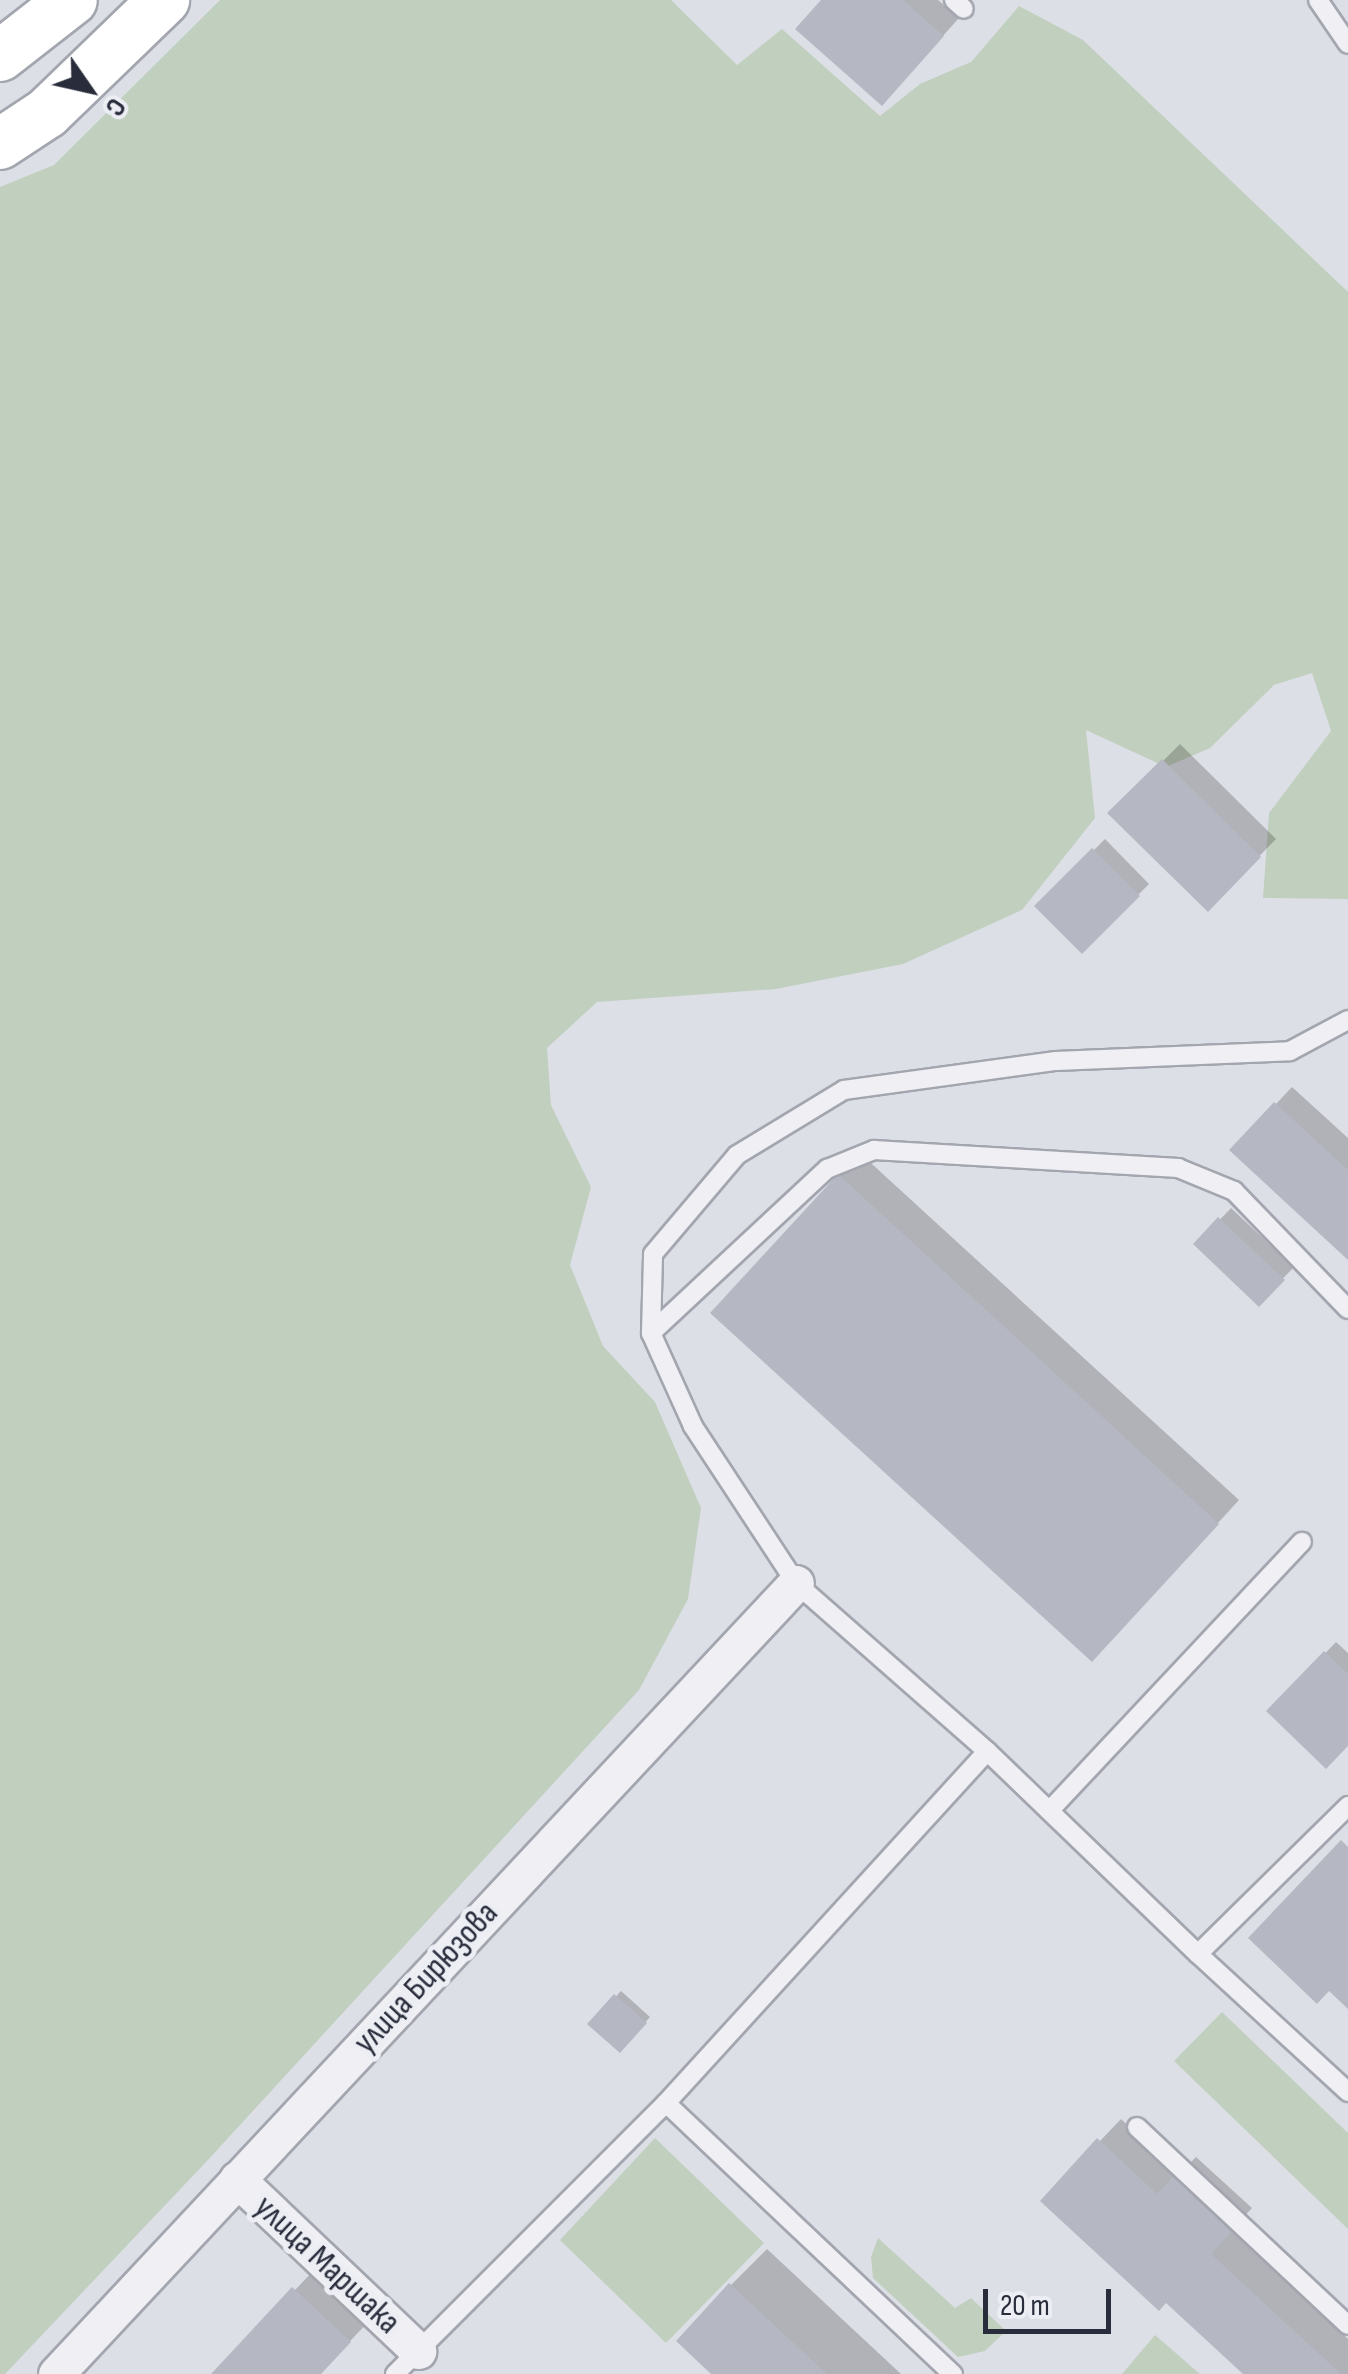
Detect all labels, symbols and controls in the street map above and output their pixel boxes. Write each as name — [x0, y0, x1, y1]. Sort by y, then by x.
north arrow — [40, 40, 140, 140]
text: С — [98, 92, 133, 122]
street label: улица Бирюзова — [345, 1893, 507, 2063]
street label: улица Маршака — [245, 2187, 409, 2343]
scale bar — [988, 2269, 1116, 2331]
text: 20 m — [1000, 2288, 1050, 2324]

